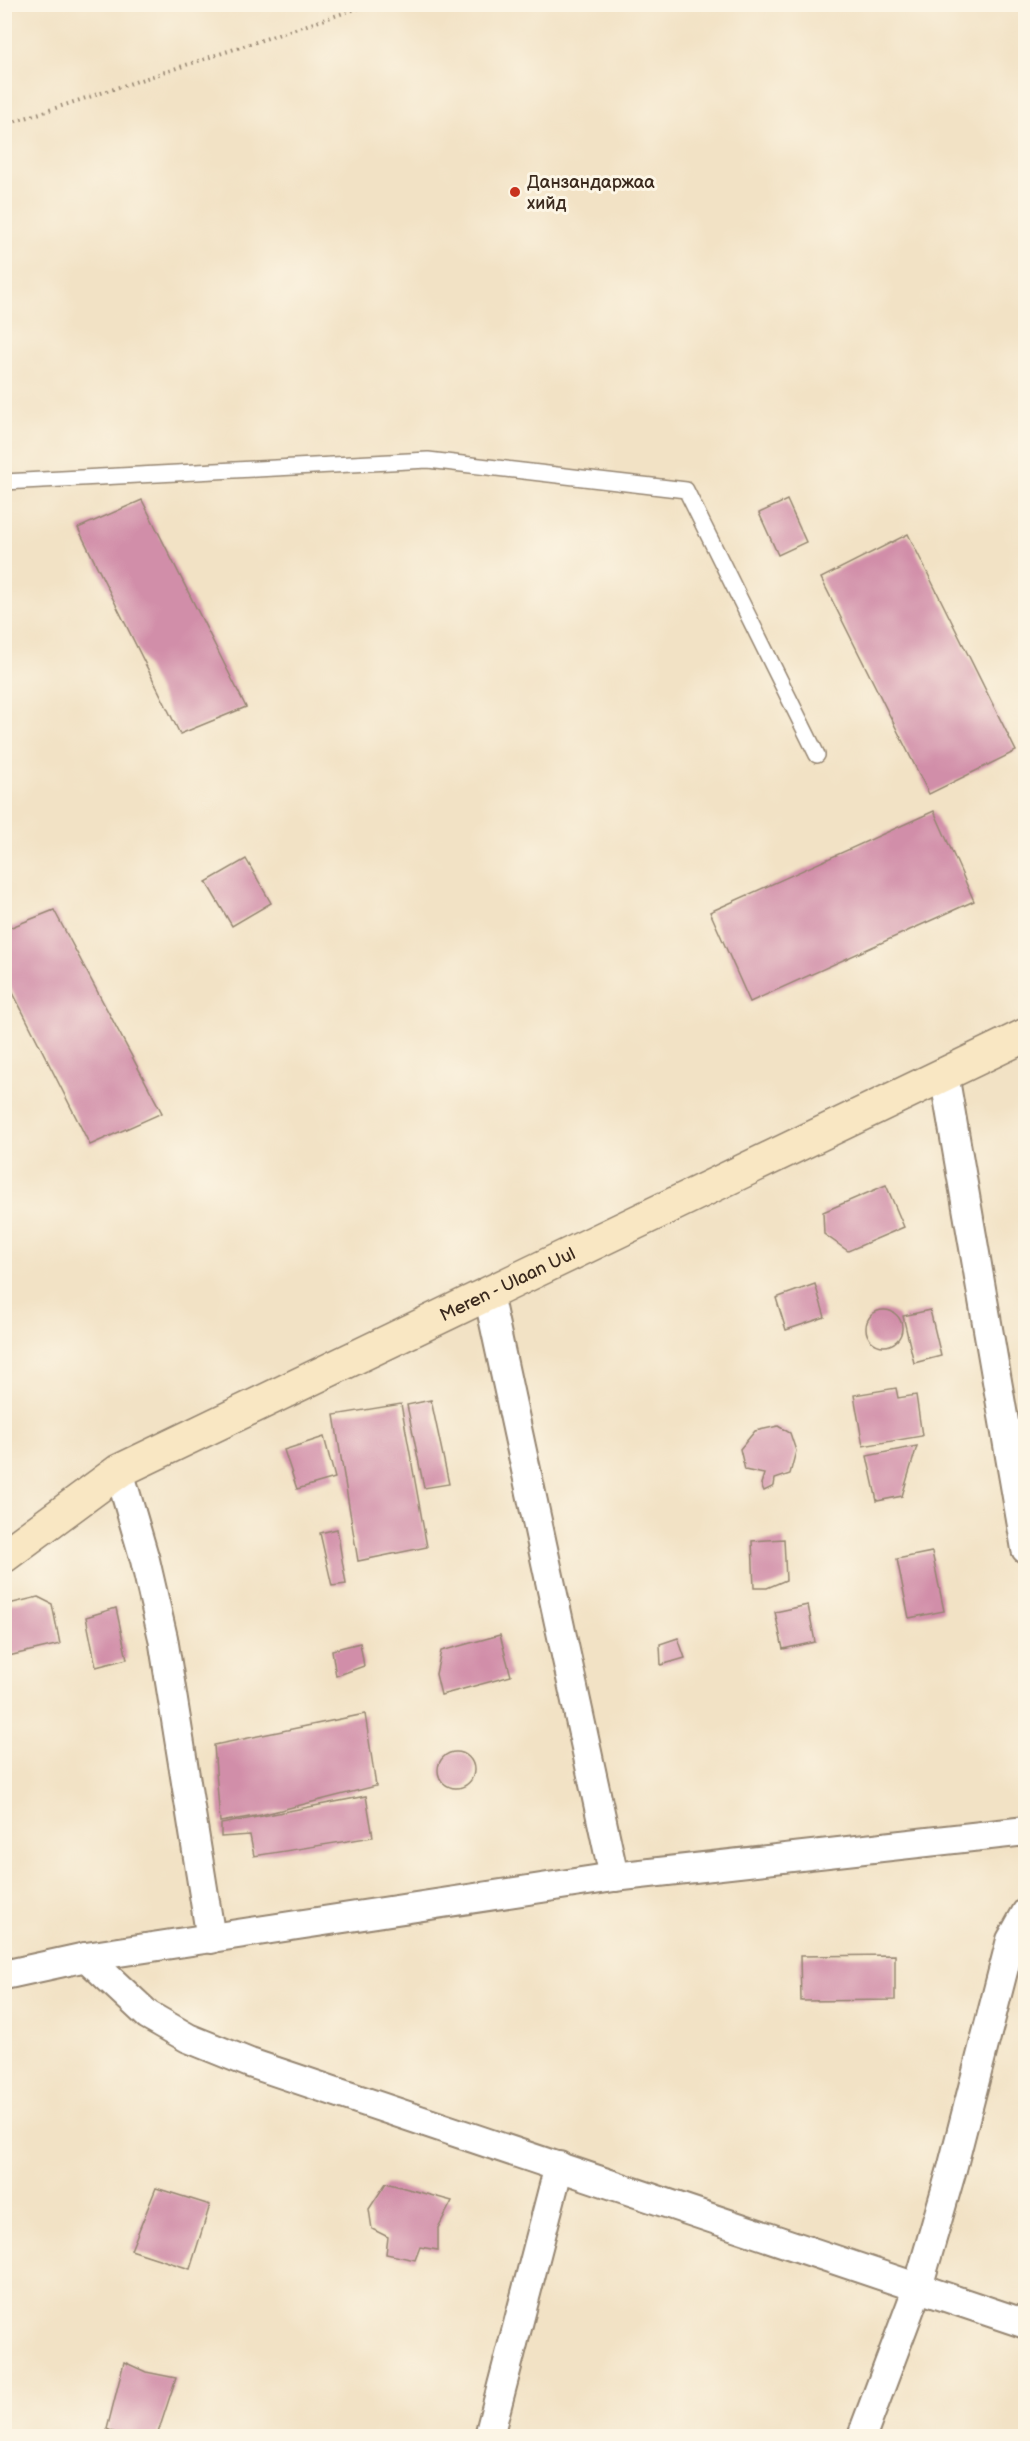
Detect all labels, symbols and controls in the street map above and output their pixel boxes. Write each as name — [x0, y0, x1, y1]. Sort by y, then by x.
place label: Данзандаржаа хийд — [527, 172, 655, 214]
marker: Данзандаржаа хийд — [508, 185, 522, 199]
street label: Meren - Ulaan Uul — [436, 1243, 579, 1326]

